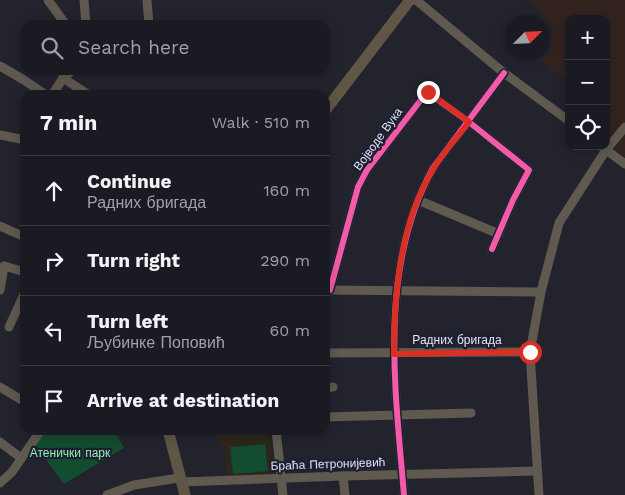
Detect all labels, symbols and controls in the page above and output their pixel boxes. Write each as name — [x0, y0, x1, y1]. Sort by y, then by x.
north arrow — [505, 15, 550, 60]
map controls — [565, 15, 610, 150]
button: + — [565, 15, 610, 60]
search box — [20, 20, 330, 75]
icon: search — [38, 34, 66, 62]
text: Search here — [78, 36, 189, 59]
button: − — [565, 60, 610, 105]
route end — [417, 81, 440, 104]
street label: Војводе Вука — [351, 105, 406, 173]
button: locate — [565, 105, 610, 150]
text: 7 min — [40, 110, 97, 135]
text: Walk · 510 m — [212, 113, 310, 132]
text: Continue — [87, 170, 171, 193]
icon: ahead — [40, 177, 68, 205]
text: 160 m — [263, 181, 310, 200]
text: Радних бригада — [87, 193, 206, 212]
icon: right — [40, 247, 68, 275]
text: Turn right — [87, 249, 180, 272]
text: 290 m — [260, 251, 310, 270]
text: Turn left — [87, 310, 168, 333]
icon: left — [40, 317, 68, 345]
text: 60 m — [270, 321, 310, 340]
text: Љубинке Поповић — [87, 333, 225, 352]
street label: Радних бригада — [412, 333, 502, 347]
route start — [519, 341, 542, 364]
icon: arrive — [40, 387, 68, 415]
text: Arrive at destination — [87, 389, 279, 412]
park label: Атенички парк — [30, 446, 111, 460]
street label: Браћа Петронијевић — [270, 455, 386, 473]

